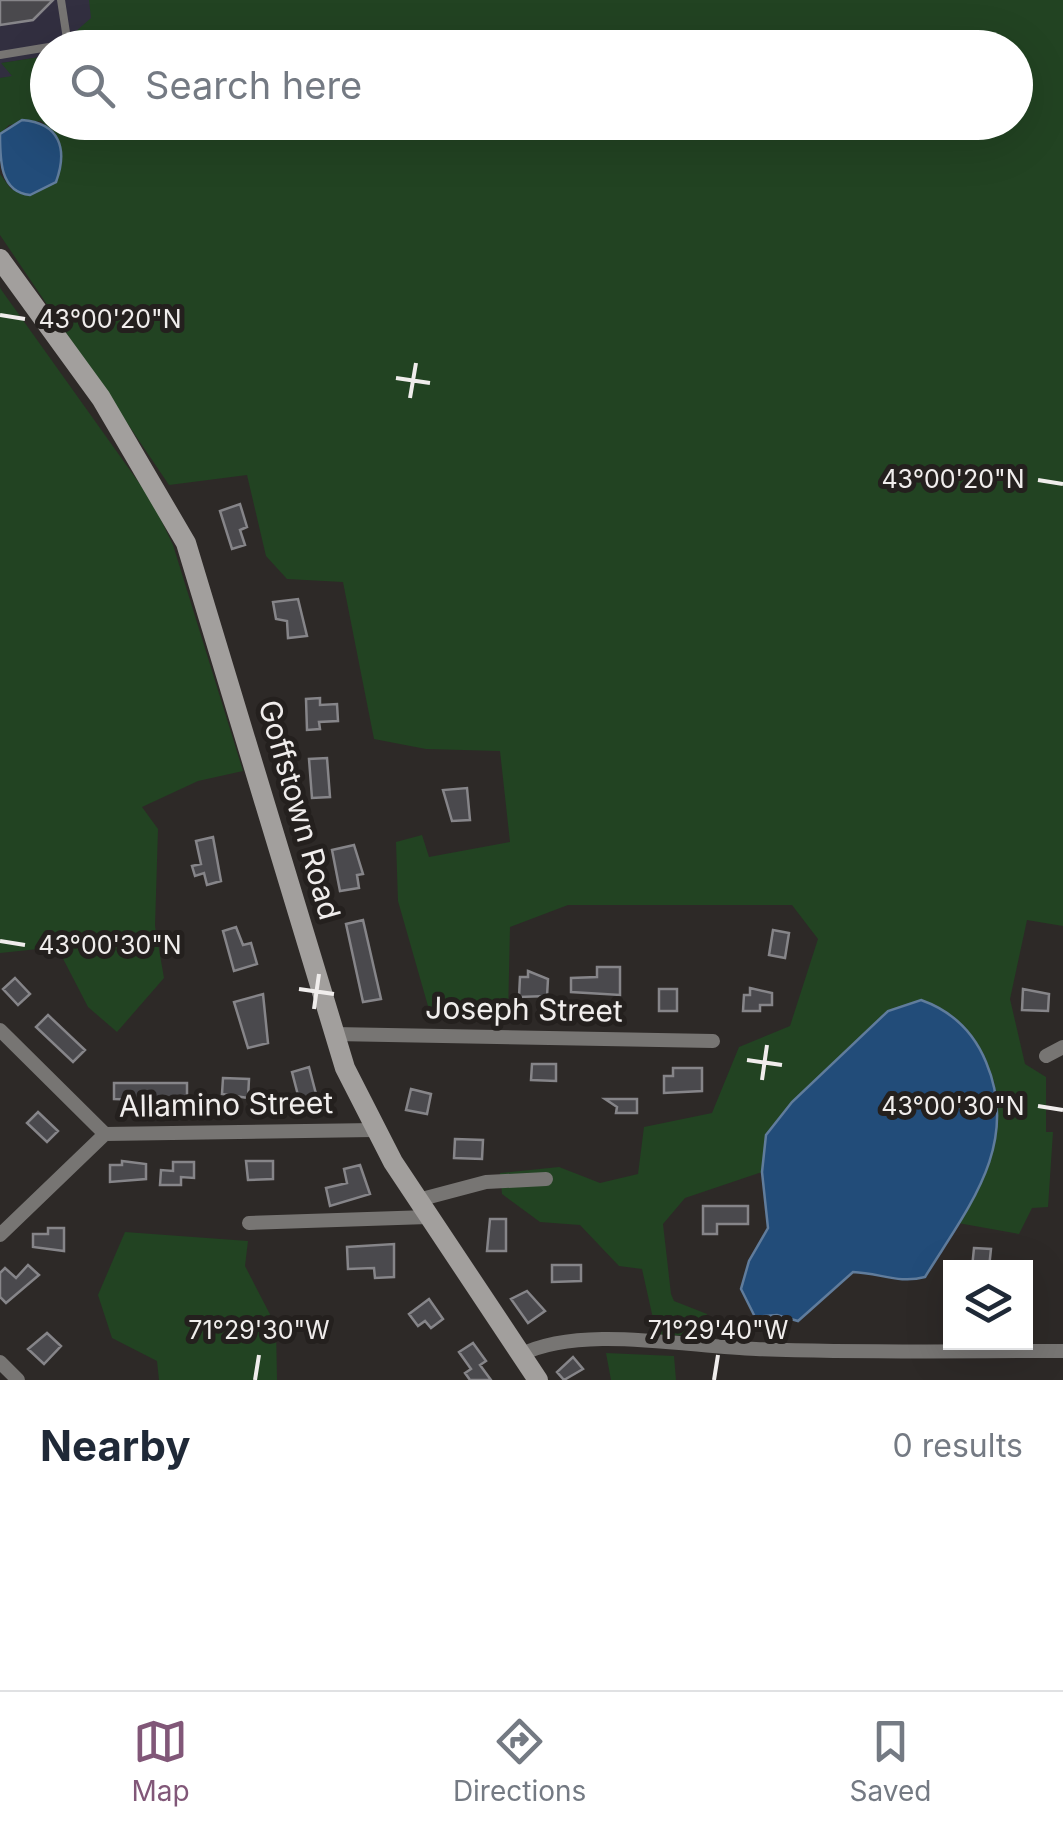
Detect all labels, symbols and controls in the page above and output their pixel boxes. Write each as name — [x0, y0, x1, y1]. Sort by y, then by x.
search box — [30, 30, 1033, 140]
icon: search — [65, 58, 120, 113]
text: Search here — [145, 62, 362, 108]
text: 43°00'20"N — [38, 304, 182, 334]
text: 43°00'20"N — [881, 464, 1025, 494]
street label: Goffstown Road — [251, 696, 348, 924]
text: 43°00'30"N — [38, 930, 182, 960]
street label: Joseph Street — [425, 989, 623, 1029]
street label: Allamino Street — [118, 1084, 334, 1124]
text: 43°00'30"N — [881, 1091, 1025, 1121]
map controls — [943, 1260, 1033, 1350]
button: layers — [943, 1260, 1033, 1350]
text: 71°29'30"W — [188, 1315, 330, 1345]
text: 71°29'40"W — [648, 1315, 788, 1345]
text: Nearby — [40, 1420, 191, 1471]
text: 0 results — [893, 1426, 1023, 1465]
tab: Map — [132, 1714, 190, 1808]
tab: Directions — [453, 1714, 586, 1808]
tab: Saved — [849, 1714, 931, 1808]

